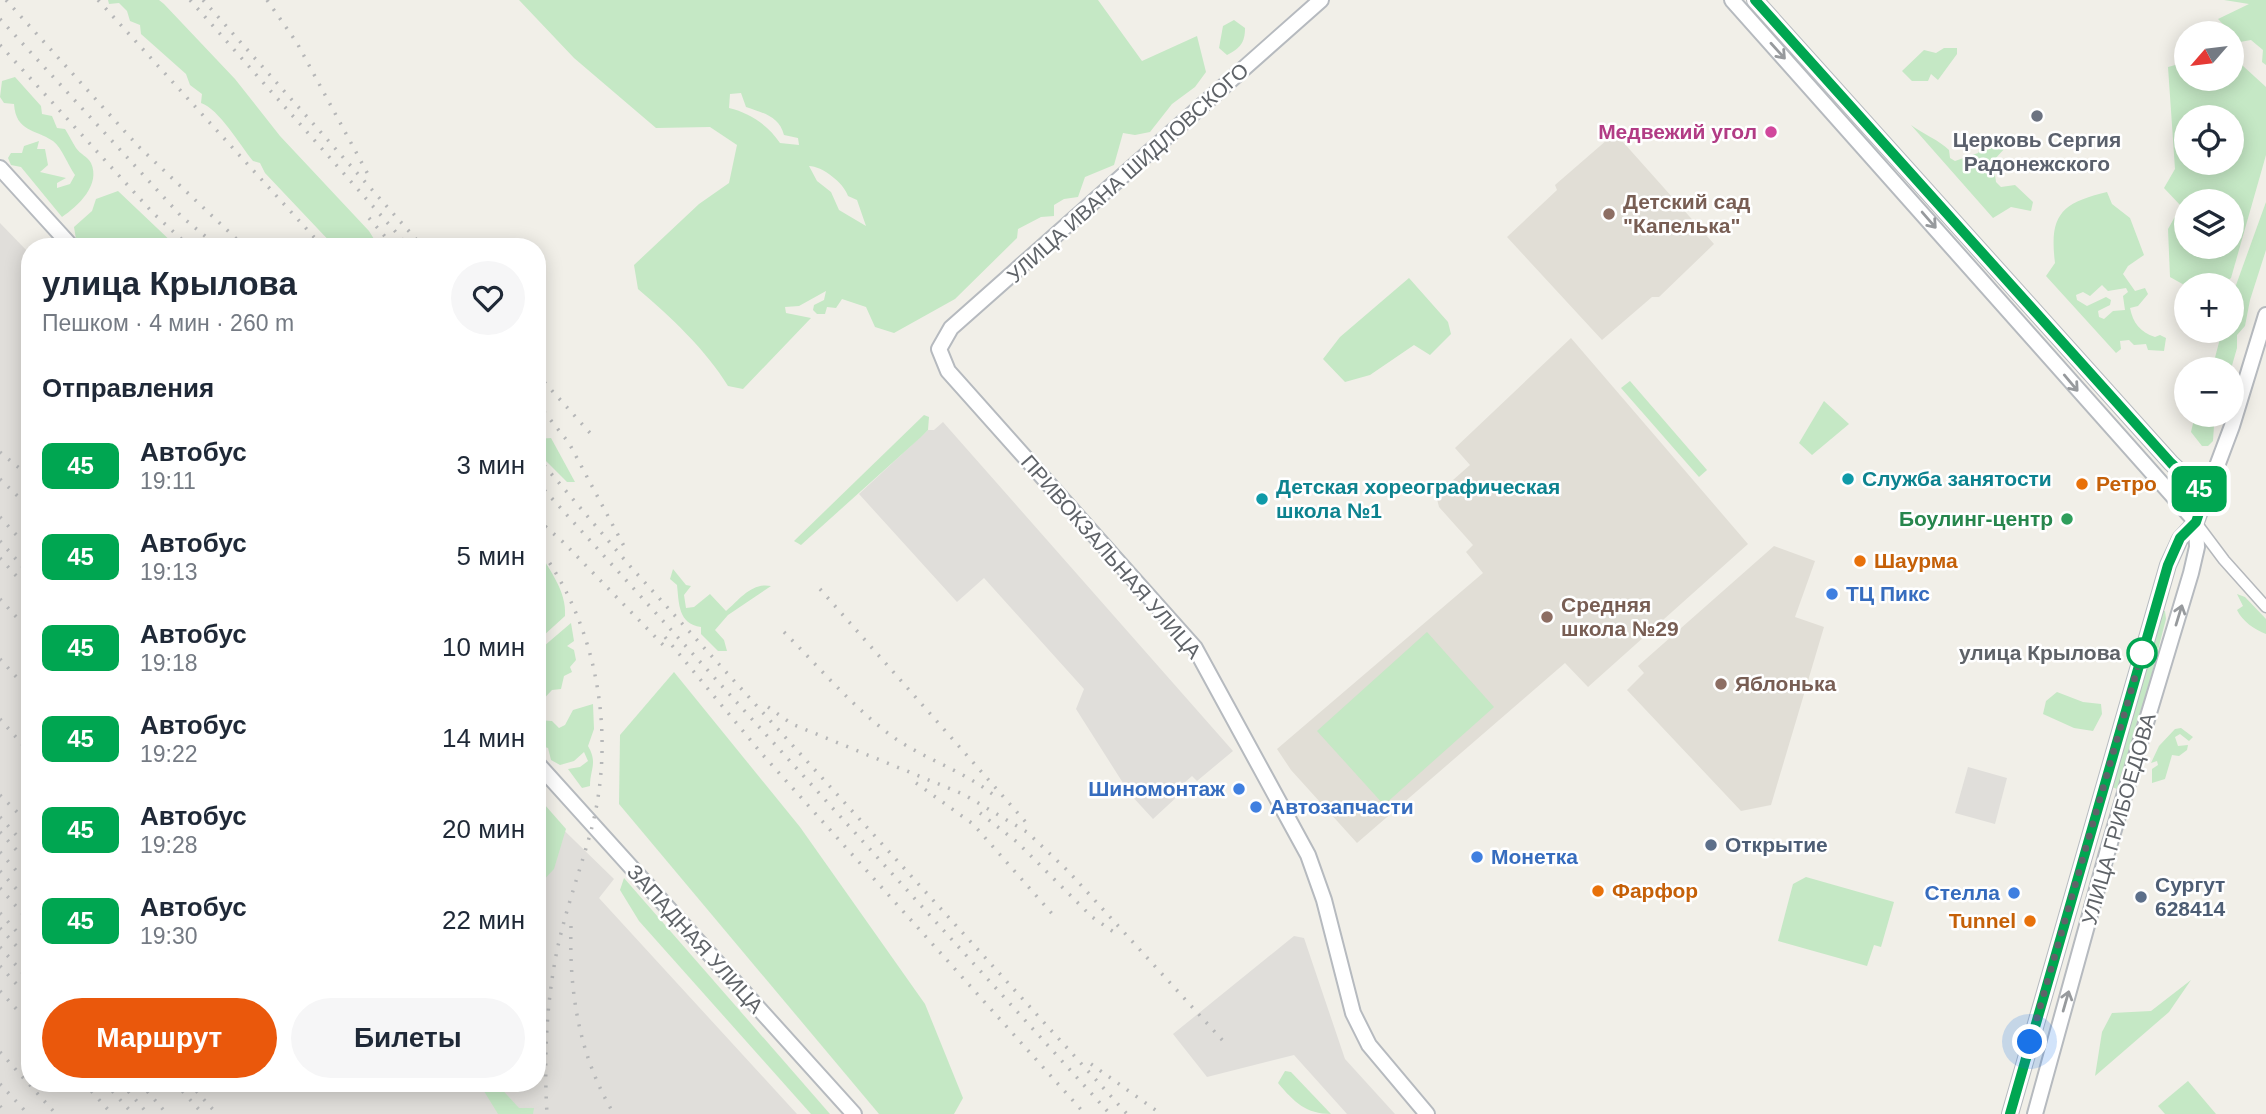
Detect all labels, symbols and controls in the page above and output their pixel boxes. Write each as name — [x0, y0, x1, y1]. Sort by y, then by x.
north arrow — [2174, 21, 2244, 91]
map controls — [2174, 21, 2244, 427]
one-way arrow — [1769, 41, 1785, 59]
street label: УЛИЦА ИВАНА ШИДЛОВСКОГО — [1002, 58, 1253, 287]
button: locate — [2174, 105, 2244, 175]
marker: Церковь Сергия Радонежского — [2029, 108, 2045, 124]
place label: Медвежий угол — [1598, 120, 1757, 143]
marker: Медвежий угол — [1763, 124, 1779, 140]
place label: Церковь Сергия Радонежского — [1953, 128, 2121, 175]
button: layers — [2174, 189, 2244, 259]
place label: Детский сад "Капелька" — [1623, 190, 1750, 237]
marker: Детский сад "Капелька" — [1601, 206, 1617, 222]
one-way arrow — [1921, 211, 1937, 229]
button: heart — [451, 261, 525, 335]
text: улица Крылова — [42, 265, 297, 302]
button: + — [2174, 273, 2244, 343]
text: Пешком · 4 мин · 260 m — [42, 310, 294, 336]
button: − — [2174, 357, 2244, 427]
text: Отправления — [42, 373, 214, 403]
one-way arrow — [2063, 373, 2079, 391]
text: Автобус — [140, 437, 247, 467]
text: 3 мин — [457, 450, 525, 480]
street label: ПРИВОКЗАЛЬНАЯ УЛИЦА — [1017, 450, 1206, 663]
text: 45 — [67, 452, 94, 479]
line badge: 45 — [2168, 466, 2230, 512]
place label: Служба занятости — [1862, 467, 2052, 490]
text: 19:11 — [140, 468, 196, 494]
marker: Служба занятости — [1840, 471, 1856, 487]
place label: Ретро — [2096, 472, 2157, 495]
place label: Детская хореографическая школа №1 — [1276, 475, 1560, 522]
text: 45 — [2186, 475, 2212, 502]
marker: Ретро — [2074, 476, 2090, 492]
marker: Детская хореографическая школа №1 — [1254, 491, 1270, 507]
place label: Боулинг-центр — [1899, 507, 2053, 530]
marker: Боулинг-центр — [2059, 511, 2075, 527]
text: Автобус — [140, 528, 247, 558]
text: 5 мин — [457, 541, 525, 571]
text: 45 — [67, 543, 94, 570]
place label: Шаурма — [1874, 549, 1958, 572]
marker: Шаурма — [1852, 553, 1868, 569]
text: 19:13 — [140, 559, 198, 585]
place label: ТЦ Пикс — [1846, 582, 1930, 605]
marker: ТЦ Пикс — [1824, 586, 1840, 602]
place label: Средняя школа №29 — [1561, 593, 1679, 640]
one-way arrow — [2174, 604, 2187, 626]
marker: Средняя школа №29 — [1539, 609, 1555, 625]
text: Автобус — [140, 619, 247, 649]
text: 10 мин — [442, 632, 525, 662]
text: 45 — [67, 634, 94, 661]
marker: улица Крылова — [2127, 638, 2157, 668]
place label: улица Крылова — [1959, 641, 2121, 664]
text: 19:18 — [140, 650, 198, 676]
place label: Яблонька — [1735, 672, 1837, 695]
marker: Яблонька — [1713, 676, 1729, 692]
text: Автобус — [140, 710, 247, 740]
street label: УЛИЦА ГРИБОЕДОВА — [2077, 710, 2160, 927]
text: 14 мин — [442, 723, 525, 753]
text: 45 — [67, 725, 94, 752]
text: 19:22 — [140, 741, 198, 767]
place label: Шиномонтаж — [1088, 777, 1226, 800]
marker: Шиномонтаж — [1231, 781, 1247, 797]
place label: Автозапчасти — [1270, 795, 1414, 818]
marker: Автозапчасти — [1248, 799, 1264, 815]
text: Автобус — [140, 801, 247, 831]
text: 20 мин — [442, 814, 525, 844]
text: 45 — [67, 816, 94, 843]
text: 19:28 — [140, 832, 198, 858]
place label: Открытие — [1725, 833, 1828, 856]
marker: Открытие — [1703, 837, 1719, 853]
place label: Монетка — [1491, 845, 1578, 868]
marker: Монетка — [1469, 849, 1485, 865]
street label: ЗАПАДНАЯ УЛИЦА — [623, 860, 768, 1018]
place label: Сургут 628414 — [2155, 873, 2225, 920]
place label: Фарфор — [1612, 879, 1698, 902]
place label: Стелла — [1925, 881, 2000, 904]
marker: Фарфор — [1590, 883, 1606, 899]
marker: Стелла — [2006, 885, 2022, 901]
marker: Сургут 628414 — [2133, 889, 2149, 905]
text: Автобус — [140, 892, 247, 922]
text: 22 мин — [442, 905, 525, 935]
text: 45 — [67, 907, 94, 934]
place label: Tunnel — [1949, 909, 2016, 932]
marker: Tunnel — [2022, 913, 2038, 929]
text: 19:30 — [140, 923, 198, 949]
one-way arrow — [2060, 990, 2073, 1013]
button: Маршрут — [42, 998, 277, 1078]
button: Билеты — [291, 998, 525, 1078]
your location — [2012, 1024, 2047, 1059]

